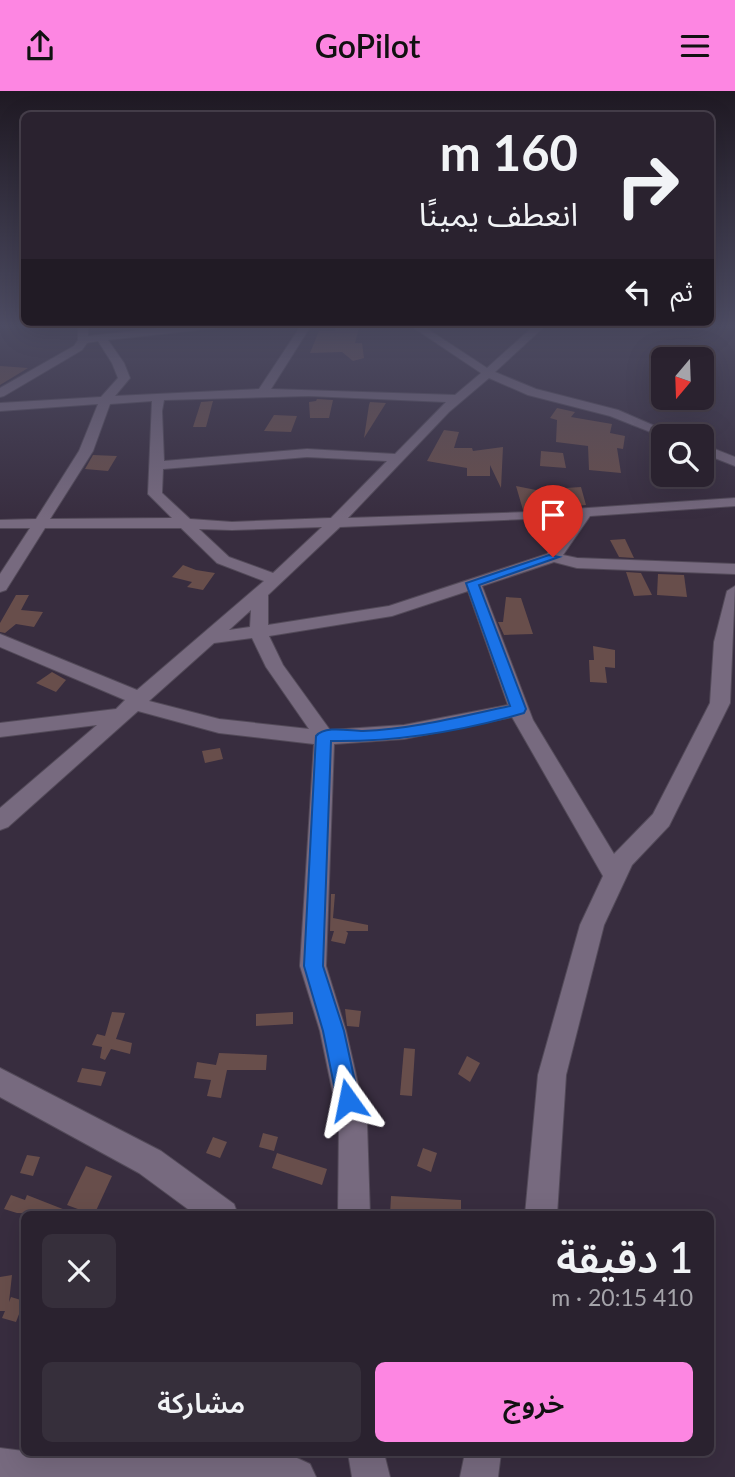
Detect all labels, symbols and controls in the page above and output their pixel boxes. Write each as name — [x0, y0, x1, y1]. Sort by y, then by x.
text: GoPilot — [315, 26, 420, 65]
icon: share — [21, 27, 59, 65]
icon: menu — [676, 27, 714, 65]
text: 160 m — [440, 123, 578, 181]
icon: right — [602, 140, 693, 231]
text: انعطف يمينًا — [419, 194, 578, 233]
icon: left — [619, 273, 657, 311]
text: ثم — [671, 275, 693, 307]
north arrow — [651, 347, 714, 409]
map controls — [651, 347, 714, 487]
button: search — [651, 424, 714, 487]
pin — [523, 485, 583, 557]
icon: arrive — [534, 496, 572, 534]
position arrow — [311, 1063, 385, 1137]
text: 1 دقيقة — [556, 1232, 693, 1282]
button: close — [42, 1234, 116, 1308]
text: 410 m · 20:15 — [551, 1283, 693, 1311]
button: مشاركة — [42, 1362, 361, 1442]
button: خروج — [375, 1362, 693, 1442]

